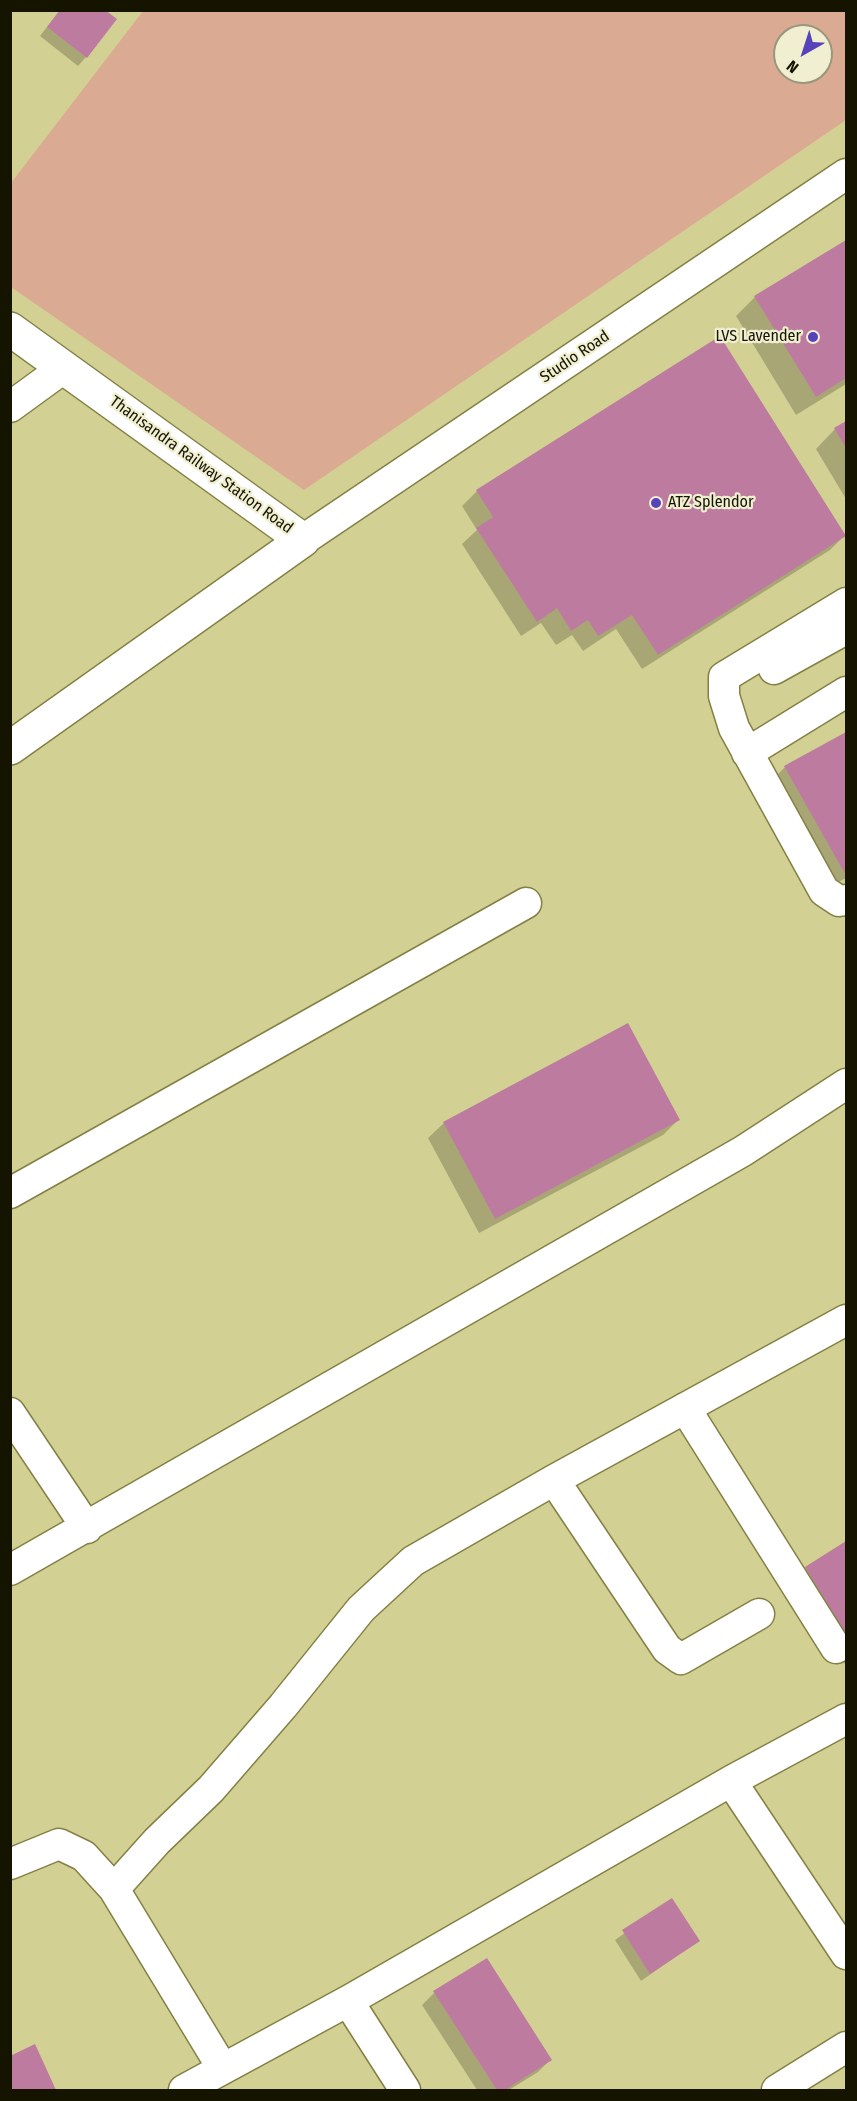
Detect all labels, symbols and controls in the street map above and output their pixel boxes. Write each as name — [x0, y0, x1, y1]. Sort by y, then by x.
north arrow — [773, 24, 833, 84]
text: N — [783, 56, 802, 77]
street label: Studio Road — [537, 327, 613, 387]
place label: LVS Lavender — [715, 327, 801, 347]
marker: LVS Lavender — [806, 330, 820, 344]
street label: Thanisandra Railway Station Road — [106, 392, 296, 538]
place label: ATZ Splendor — [668, 493, 754, 513]
marker: ATZ Splendor — [649, 496, 663, 510]

